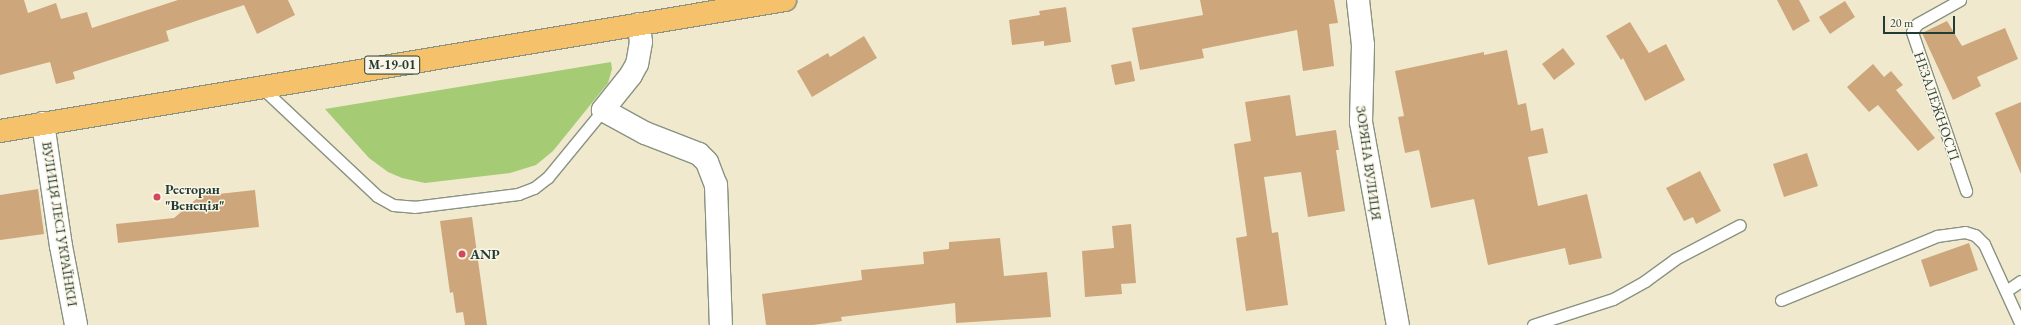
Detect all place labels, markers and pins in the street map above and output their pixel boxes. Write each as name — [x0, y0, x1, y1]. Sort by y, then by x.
place label: Ресторан "Венеція" — [165, 181, 224, 214]
marker: Ресторан "Венеція" — [152, 192, 162, 202]
place label: ANP — [470, 246, 500, 262]
marker: ANP — [457, 249, 467, 259]

